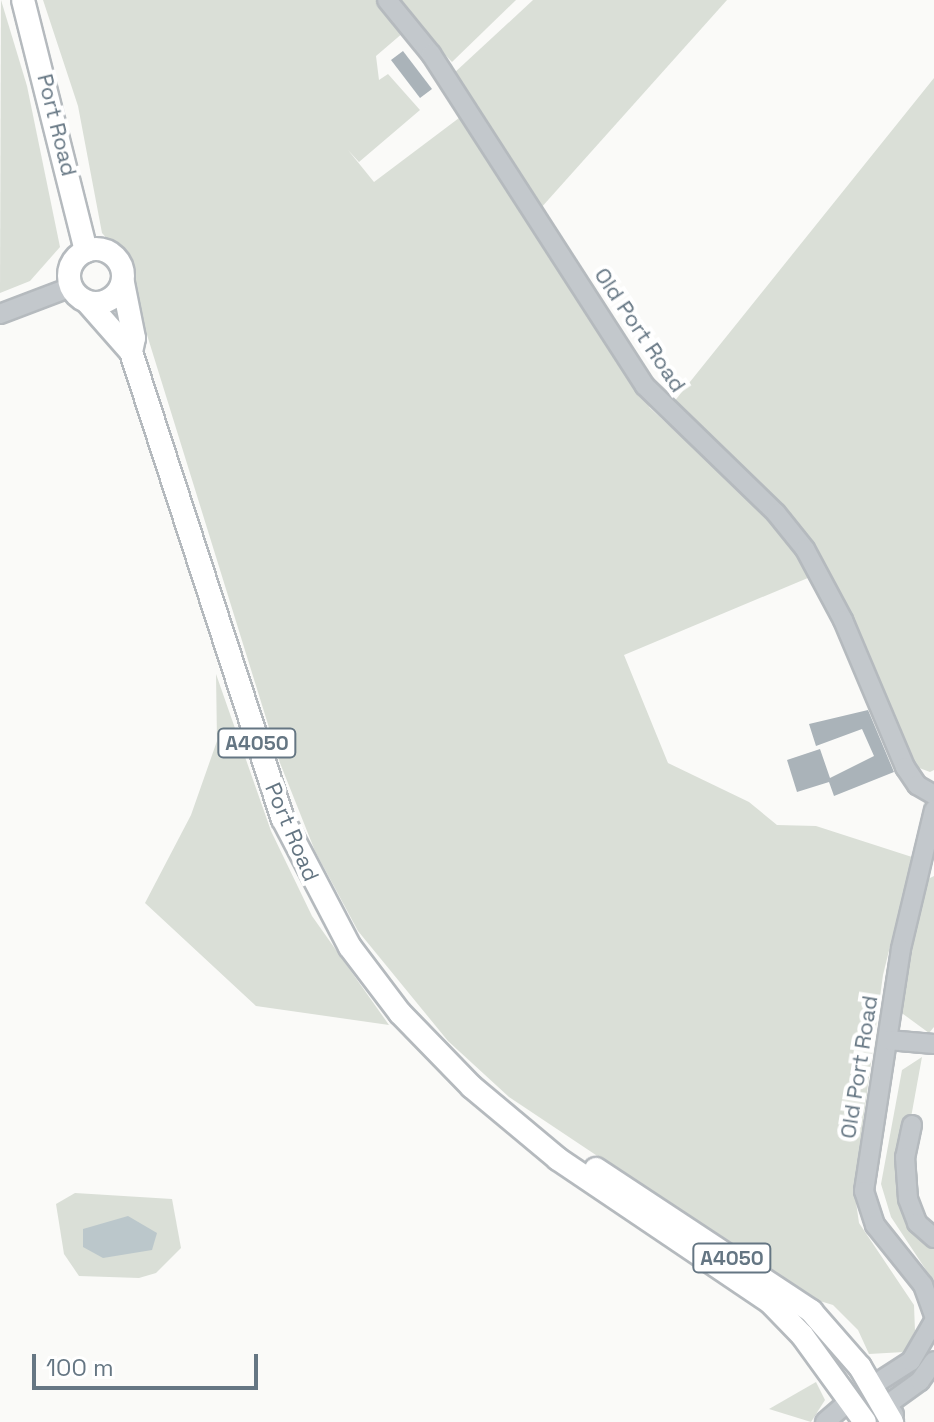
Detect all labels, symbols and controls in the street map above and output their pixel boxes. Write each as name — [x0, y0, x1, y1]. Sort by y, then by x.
street label: Port Road — [32, 71, 82, 179]
street label: Old Port Road — [589, 263, 691, 397]
road number: A4050 — [217, 727, 297, 759]
street label: Port Road — [259, 779, 325, 885]
street label: Old Port Road — [835, 994, 883, 1140]
road number: A4050 — [692, 1242, 772, 1274]
scale bar — [36, 1338, 262, 1388]
text: 100 m — [46, 1352, 114, 1383]

